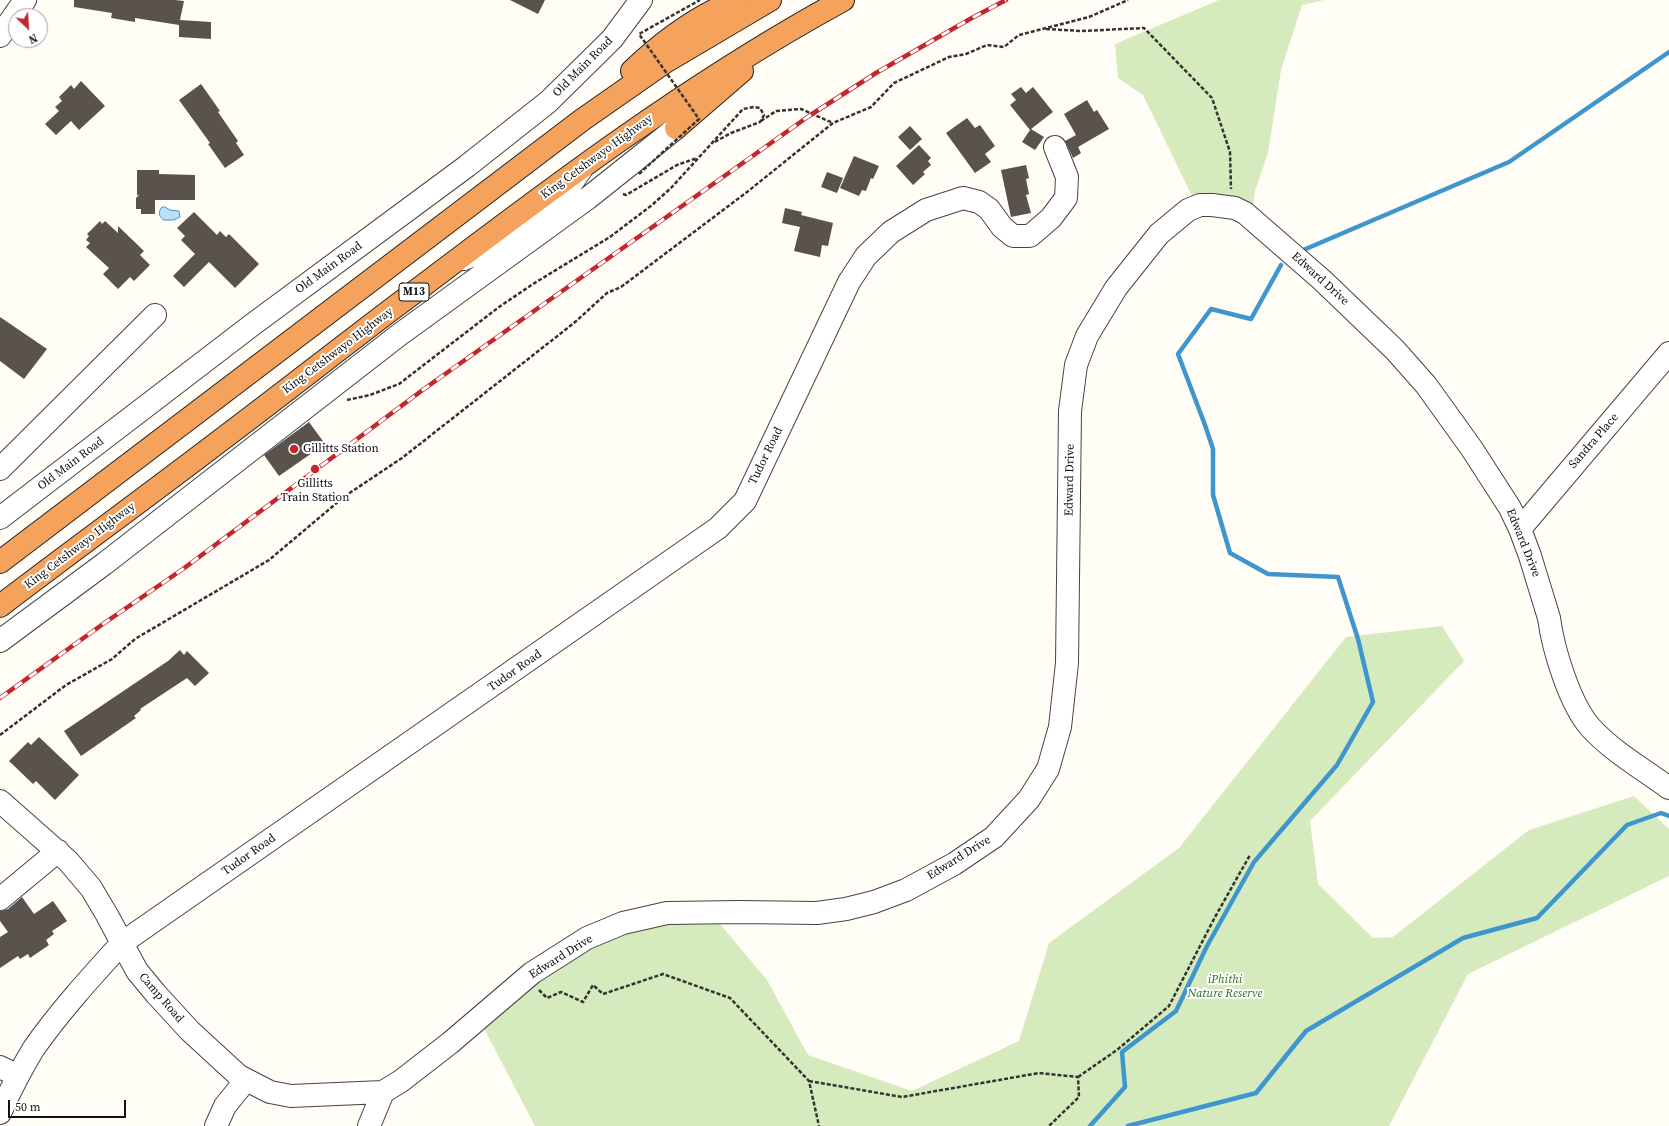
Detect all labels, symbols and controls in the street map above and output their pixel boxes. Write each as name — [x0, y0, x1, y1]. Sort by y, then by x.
north arrow — [8, 8, 48, 48]
text: N — [26, 30, 40, 47]
street label: Old Main Road — [550, 34, 616, 100]
street label: King Cetshwayo Highway — [538, 112, 656, 202]
street label: Old Main Road — [293, 239, 365, 297]
street label: Edward Drive — [1288, 249, 1352, 309]
road number: M13 — [399, 283, 429, 301]
street label: King Cetshwayo Highway — [280, 305, 396, 397]
street label: Sandra Place — [1566, 410, 1622, 472]
street label: Tudor Road — [746, 425, 786, 487]
street label: Old Main Road — [35, 434, 107, 494]
place label: Gillitts Station — [303, 442, 379, 456]
marker: Gillitts Station — [288, 443, 300, 455]
street label: Edward Drive — [1062, 444, 1078, 516]
marker: Gillitts Train Station — [309, 463, 321, 475]
place label: Gillitts Train Station — [281, 477, 349, 505]
street label: King Cetshwayo Highway — [22, 500, 138, 592]
street label: Edward Drive — [1503, 507, 1543, 579]
street label: Tudor Road — [485, 647, 545, 695]
street label: Tudor Road — [219, 831, 279, 879]
street label: Edward Drive — [924, 833, 994, 883]
street label: Edward Drive — [526, 932, 596, 982]
street label: Camp Road — [135, 970, 187, 1026]
park label: iPhithi Nature Reserve — [1188, 973, 1262, 1001]
scale bar — [10, 1092, 128, 1118]
text: 50 m — [15, 1099, 41, 1115]

